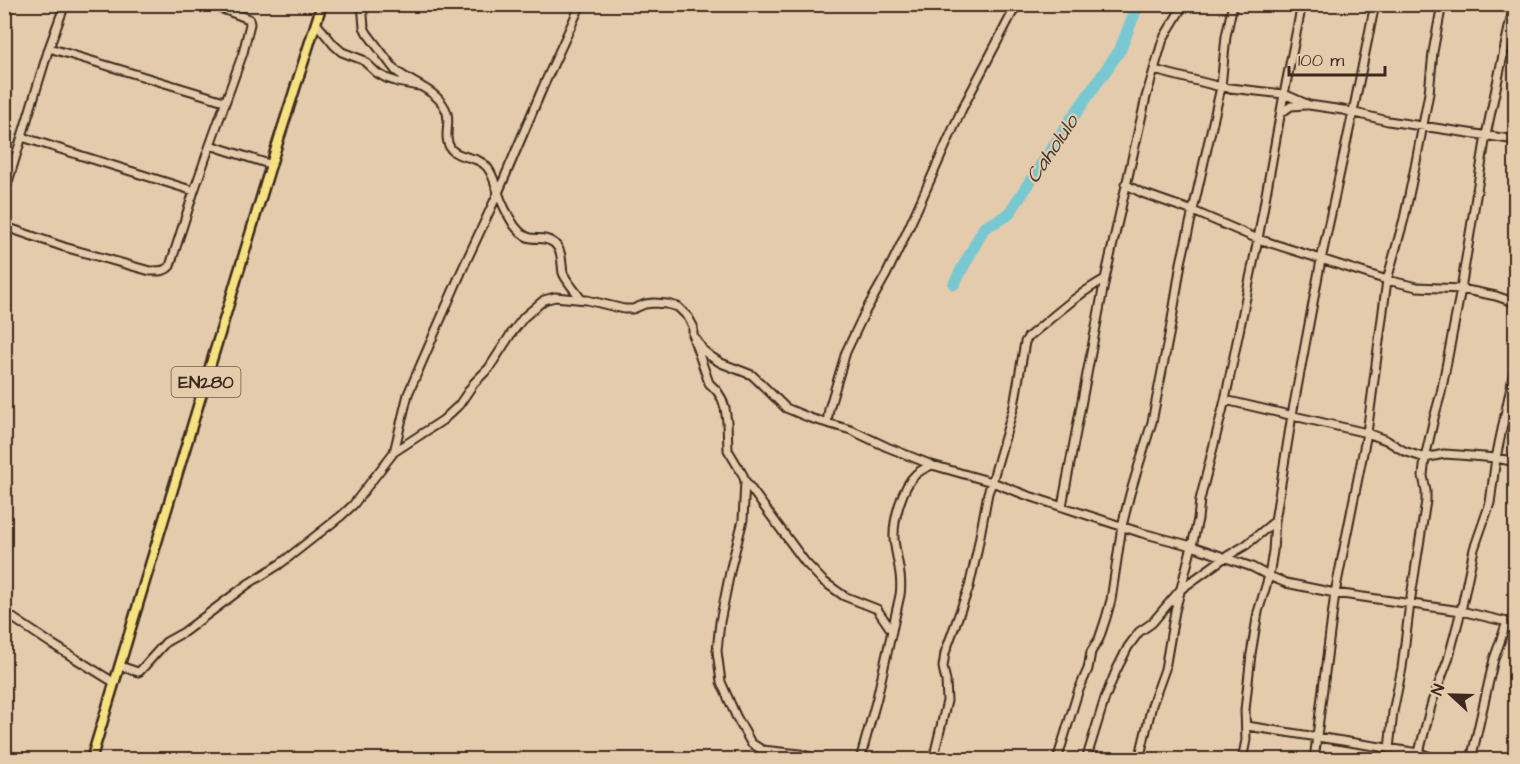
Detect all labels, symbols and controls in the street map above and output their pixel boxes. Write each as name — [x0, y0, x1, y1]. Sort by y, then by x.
scale bar — [1289, 39, 1385, 77]
text: 100 m — [1298, 48, 1344, 73]
water label: Caholulo — [1018, 107, 1087, 189]
road number: EN280 — [172, 367, 240, 397]
north arrow — [1421, 665, 1481, 725]
text: N — [1426, 681, 1450, 699]

